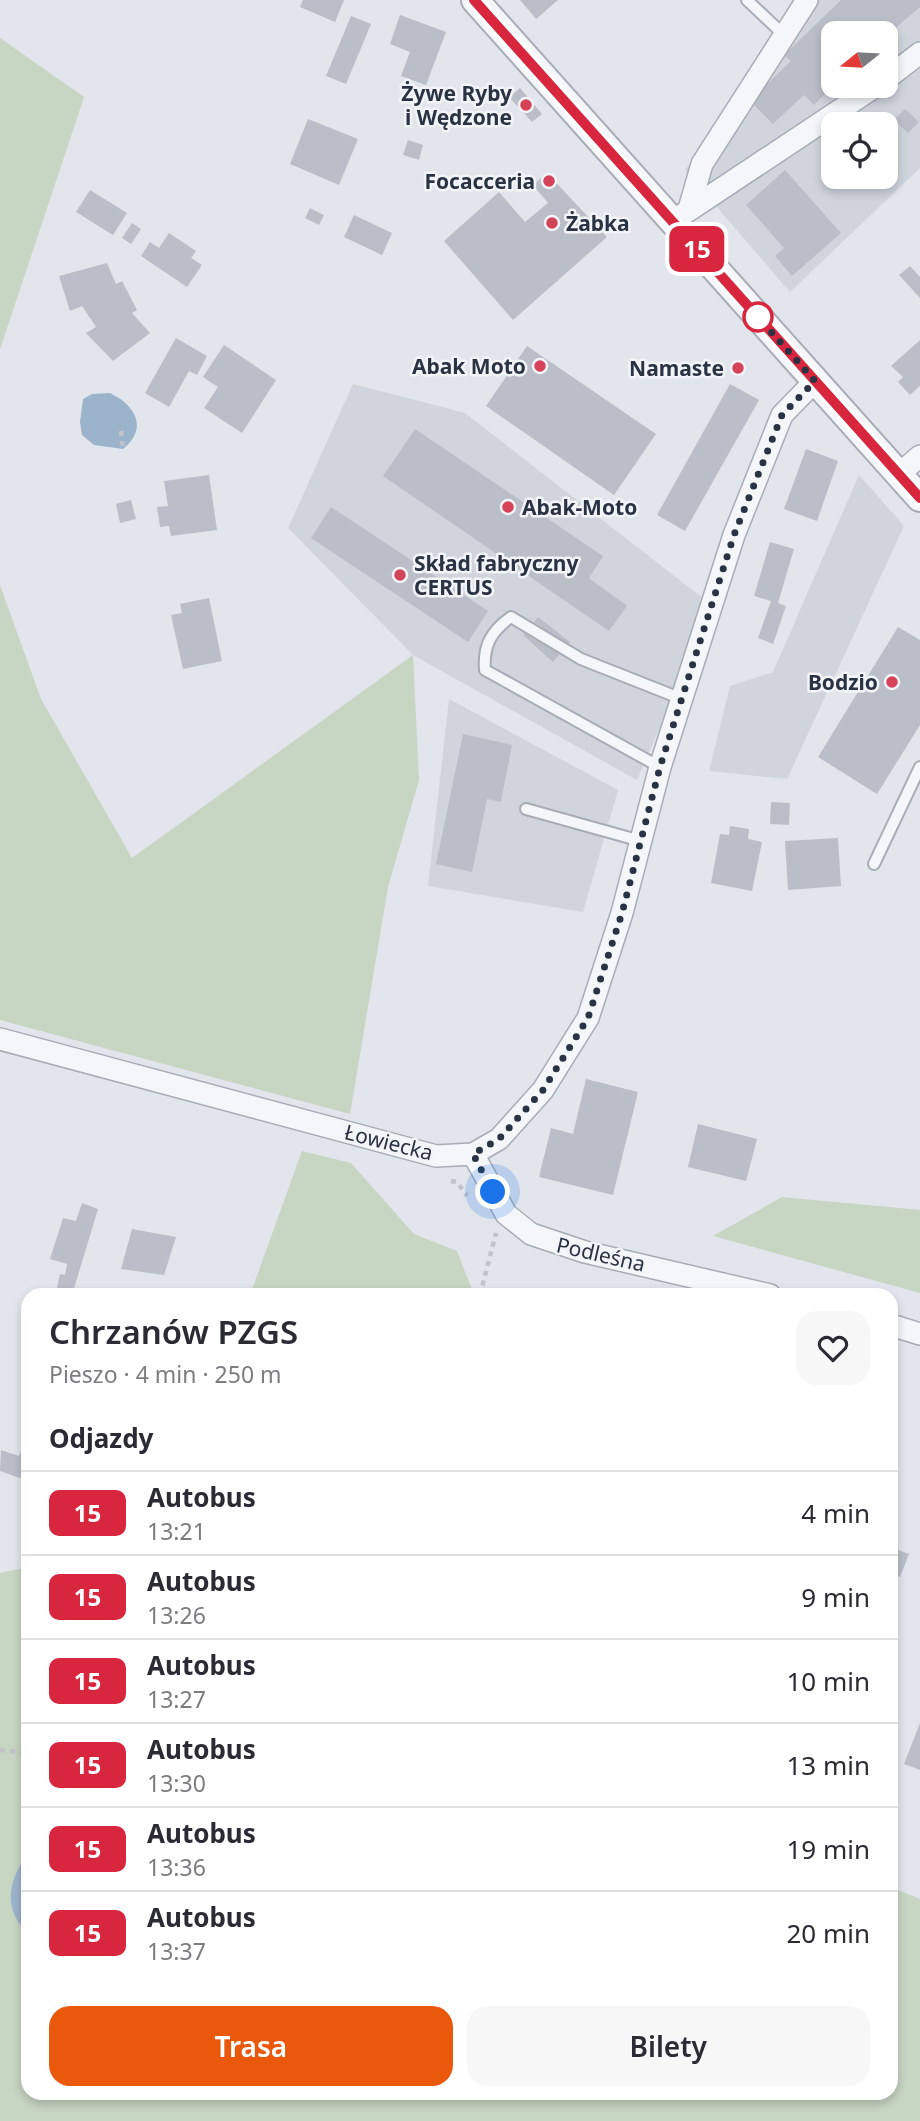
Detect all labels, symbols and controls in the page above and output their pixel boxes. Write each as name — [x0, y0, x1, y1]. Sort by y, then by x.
north arrow — [821, 21, 898, 98]
map controls — [821, 21, 898, 189]
place label: Żywe Ryby i Wędzone — [401, 79, 512, 131]
marker: Żywe Ryby i Wędzone — [518, 97, 534, 113]
button: locate — [821, 112, 898, 189]
place label: Focacceria — [424, 167, 535, 195]
marker: Focacceria — [541, 173, 557, 189]
place label: Żabka — [566, 209, 630, 237]
marker: Żabka — [544, 215, 560, 231]
line badge: 15 — [666, 226, 728, 272]
text: 15 — [683, 232, 711, 265]
unlabelled marker — [743, 302, 773, 332]
place label: Abak Moto — [412, 352, 526, 380]
place label: Namaste — [629, 354, 724, 382]
marker: Abak Moto — [532, 358, 548, 374]
marker: Namaste — [730, 360, 746, 376]
place label: Abak-Moto — [522, 493, 637, 521]
marker: Abak-Moto — [500, 499, 516, 515]
place label: Skład fabryczny CERTUS — [414, 549, 579, 601]
marker: Skład fabryczny CERTUS — [392, 567, 408, 583]
place label: Bodzio — [808, 668, 878, 696]
marker: Bodzio — [884, 674, 900, 690]
street label: Łowiecka — [342, 1118, 436, 1166]
your location — [475, 1174, 510, 1209]
street label: Podleśna — [554, 1230, 648, 1278]
text: Chrzanów PZGS — [49, 1309, 298, 1354]
button: heart — [796, 1311, 870, 1385]
text: Pieszo · 4 min · 250 m — [49, 1358, 282, 1390]
text: Odjazdy — [49, 1420, 153, 1456]
text: Autobus — [147, 1479, 256, 1515]
text: 4 min — [801, 1495, 870, 1531]
text: 15 — [74, 1496, 101, 1529]
text: 13:21 — [147, 1515, 206, 1547]
text: Autobus — [147, 1563, 256, 1599]
text: 9 min — [801, 1579, 870, 1615]
text: 15 — [74, 1580, 101, 1613]
text: 13:26 — [147, 1599, 206, 1631]
text: Autobus — [147, 1647, 256, 1683]
text: 10 min — [786, 1663, 870, 1699]
text: 15 — [74, 1664, 101, 1697]
text: 13:27 — [147, 1683, 206, 1715]
text: Autobus — [147, 1731, 256, 1767]
text: 13 min — [786, 1747, 870, 1783]
text: 15 — [74, 1748, 101, 1781]
text: 13:30 — [147, 1767, 206, 1799]
text: Autobus — [147, 1815, 256, 1851]
text: 19 min — [786, 1831, 870, 1867]
text: 15 — [74, 1832, 101, 1865]
text: 13:36 — [147, 1851, 206, 1883]
text: Autobus — [147, 1899, 256, 1935]
text: 20 min — [786, 1915, 870, 1951]
text: 15 — [74, 1916, 101, 1949]
text: 13:37 — [147, 1935, 206, 1967]
button: Trasa — [49, 2006, 453, 2086]
button: Bilety — [467, 2006, 870, 2086]

